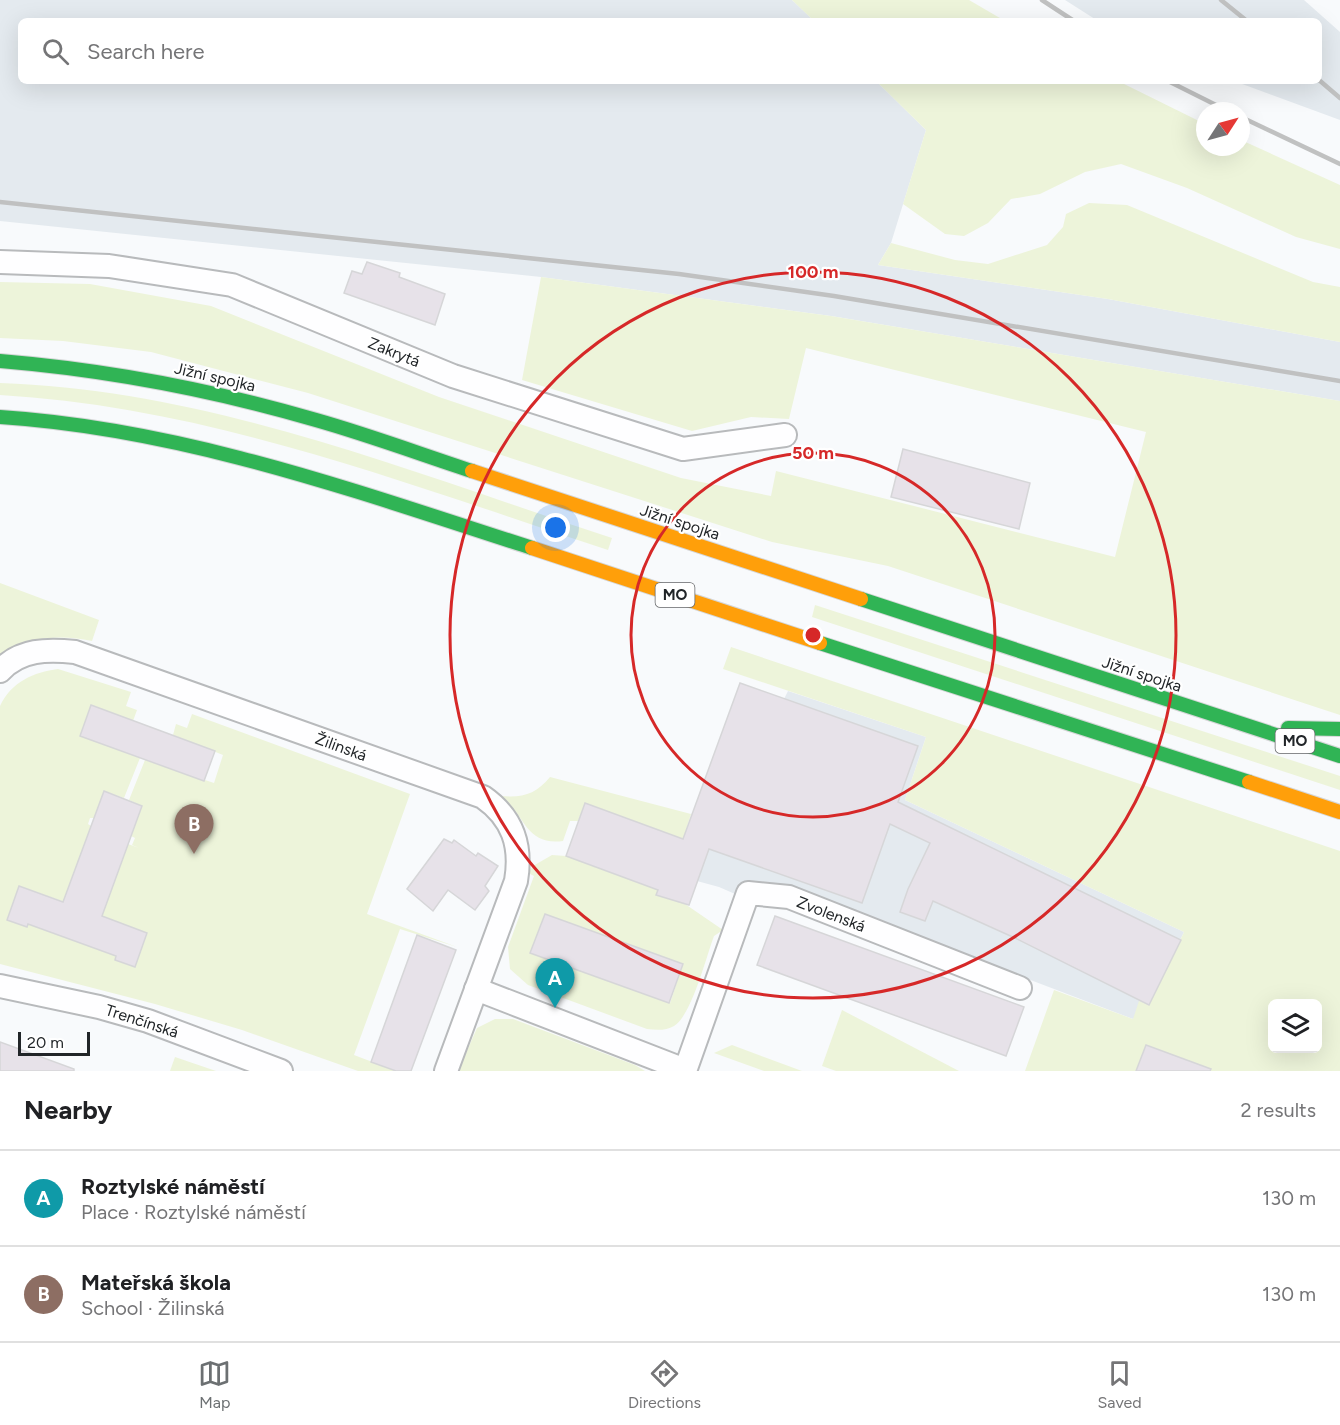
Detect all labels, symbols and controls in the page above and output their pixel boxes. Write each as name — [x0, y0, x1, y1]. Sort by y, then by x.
search box — [18, 18, 1322, 84]
icon: search — [39, 35, 72, 68]
text: Search here — [87, 38, 205, 65]
north arrow — [1196, 102, 1250, 156]
text: 100 m — [788, 261, 838, 283]
street label: Zakrytá — [365, 333, 423, 371]
street label: Jižní spojka — [173, 358, 257, 396]
text: 50 m — [792, 442, 834, 464]
street label: Jižní spojka — [638, 500, 722, 544]
your location — [541, 513, 570, 542]
road number: MO — [656, 583, 694, 607]
centre of rings — [803, 625, 823, 645]
street label: Jižní spojka — [1100, 652, 1184, 696]
street label: Žilinská — [313, 729, 369, 765]
road number: MO — [1276, 729, 1314, 753]
pin: B — [174, 804, 214, 854]
street label: Zvolenská — [794, 892, 868, 936]
pin: A — [536, 958, 574, 1008]
map controls — [1268, 999, 1322, 1053]
button: layers — [1268, 999, 1322, 1053]
street label: Trenčínská — [103, 1000, 181, 1042]
scale bar — [18, 1029, 90, 1056]
text: 20 m — [27, 1033, 64, 1052]
text: Nearby — [24, 1094, 112, 1126]
text: 2 results — [1240, 1098, 1316, 1122]
text: Roztylské náměstí — [81, 1173, 265, 1200]
text: A — [36, 1186, 51, 1210]
text: 130 m — [1262, 1186, 1316, 1210]
text: Place · Roztylské náměstí — [81, 1200, 306, 1224]
text: Mateřská škola — [81, 1269, 231, 1296]
text: B — [37, 1282, 50, 1306]
text: 130 m — [1262, 1282, 1316, 1306]
text: School · Žilinská — [81, 1296, 224, 1320]
tab: Map — [198, 1357, 231, 1412]
tab: Directions — [628, 1357, 701, 1412]
tab: Saved — [1098, 1357, 1142, 1412]

